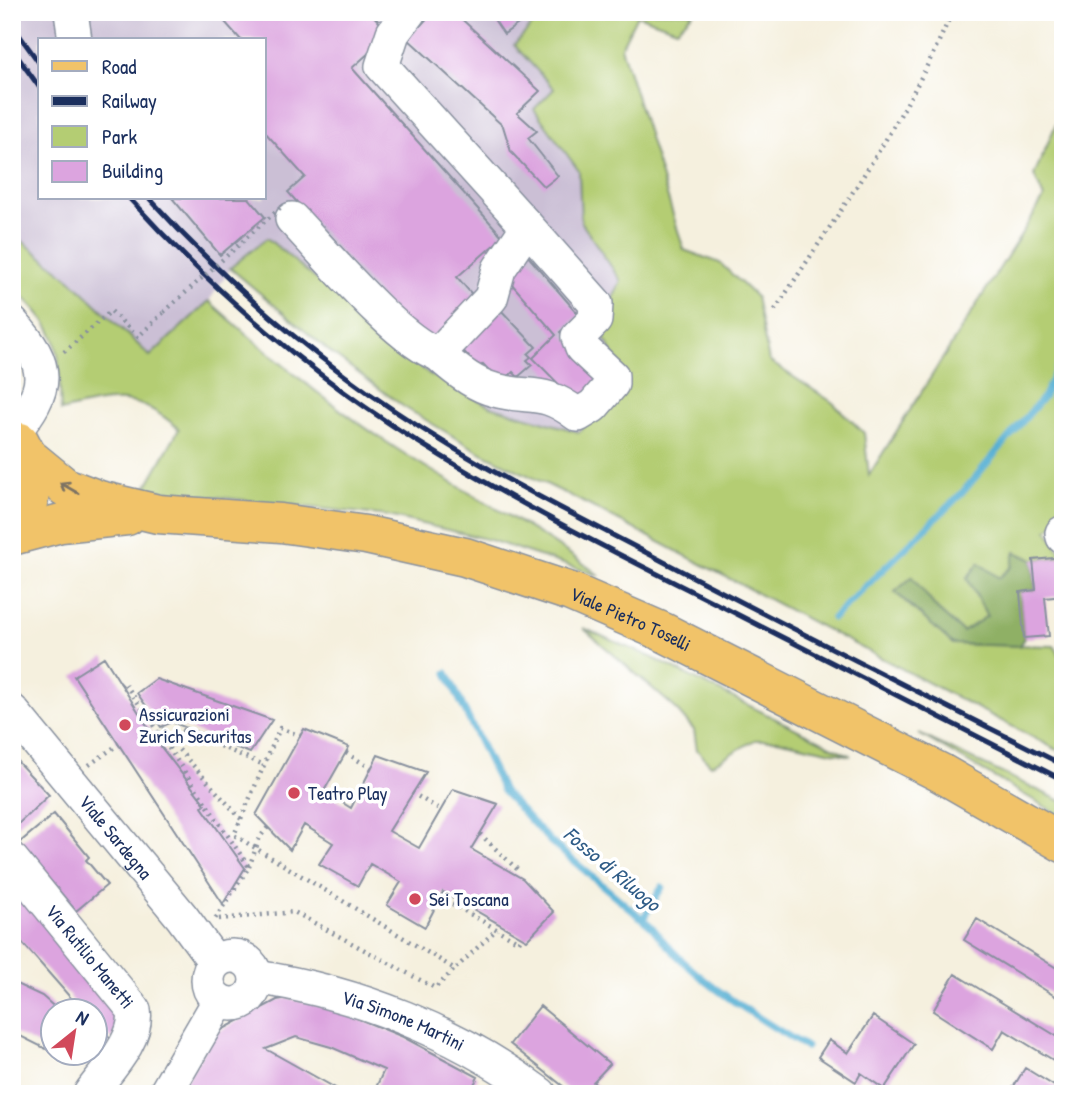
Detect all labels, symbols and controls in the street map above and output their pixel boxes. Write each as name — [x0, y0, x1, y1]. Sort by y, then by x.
legend — [38, 38, 266, 200]
text: Road — [102, 52, 136, 81]
text: Railway — [102, 86, 157, 115]
text: Park — [102, 122, 137, 151]
text: Building — [102, 156, 163, 185]
one-way arrow — [59, 481, 80, 494]
street label: Viale Pietro Toselli — [566, 580, 696, 657]
place label: Assicurazioni Zurich Securitas — [139, 701, 252, 749]
marker: Assicurazioni Zurich Securitas — [117, 717, 133, 733]
place label: Teatro Play — [308, 780, 387, 806]
marker: Teatro Play — [286, 785, 302, 801]
street label: Viale Sardegna — [73, 789, 159, 885]
water label: Fosso di Riluogo — [558, 820, 668, 919]
place label: Sei Toscana — [429, 886, 509, 912]
marker: Sei Toscana — [407, 891, 423, 907]
street label: Via Rutilio Manetti — [40, 899, 141, 1014]
street label: Via Simone Martini — [339, 984, 469, 1057]
north arrow — [38, 998, 108, 1068]
text: N — [72, 1003, 93, 1031]

